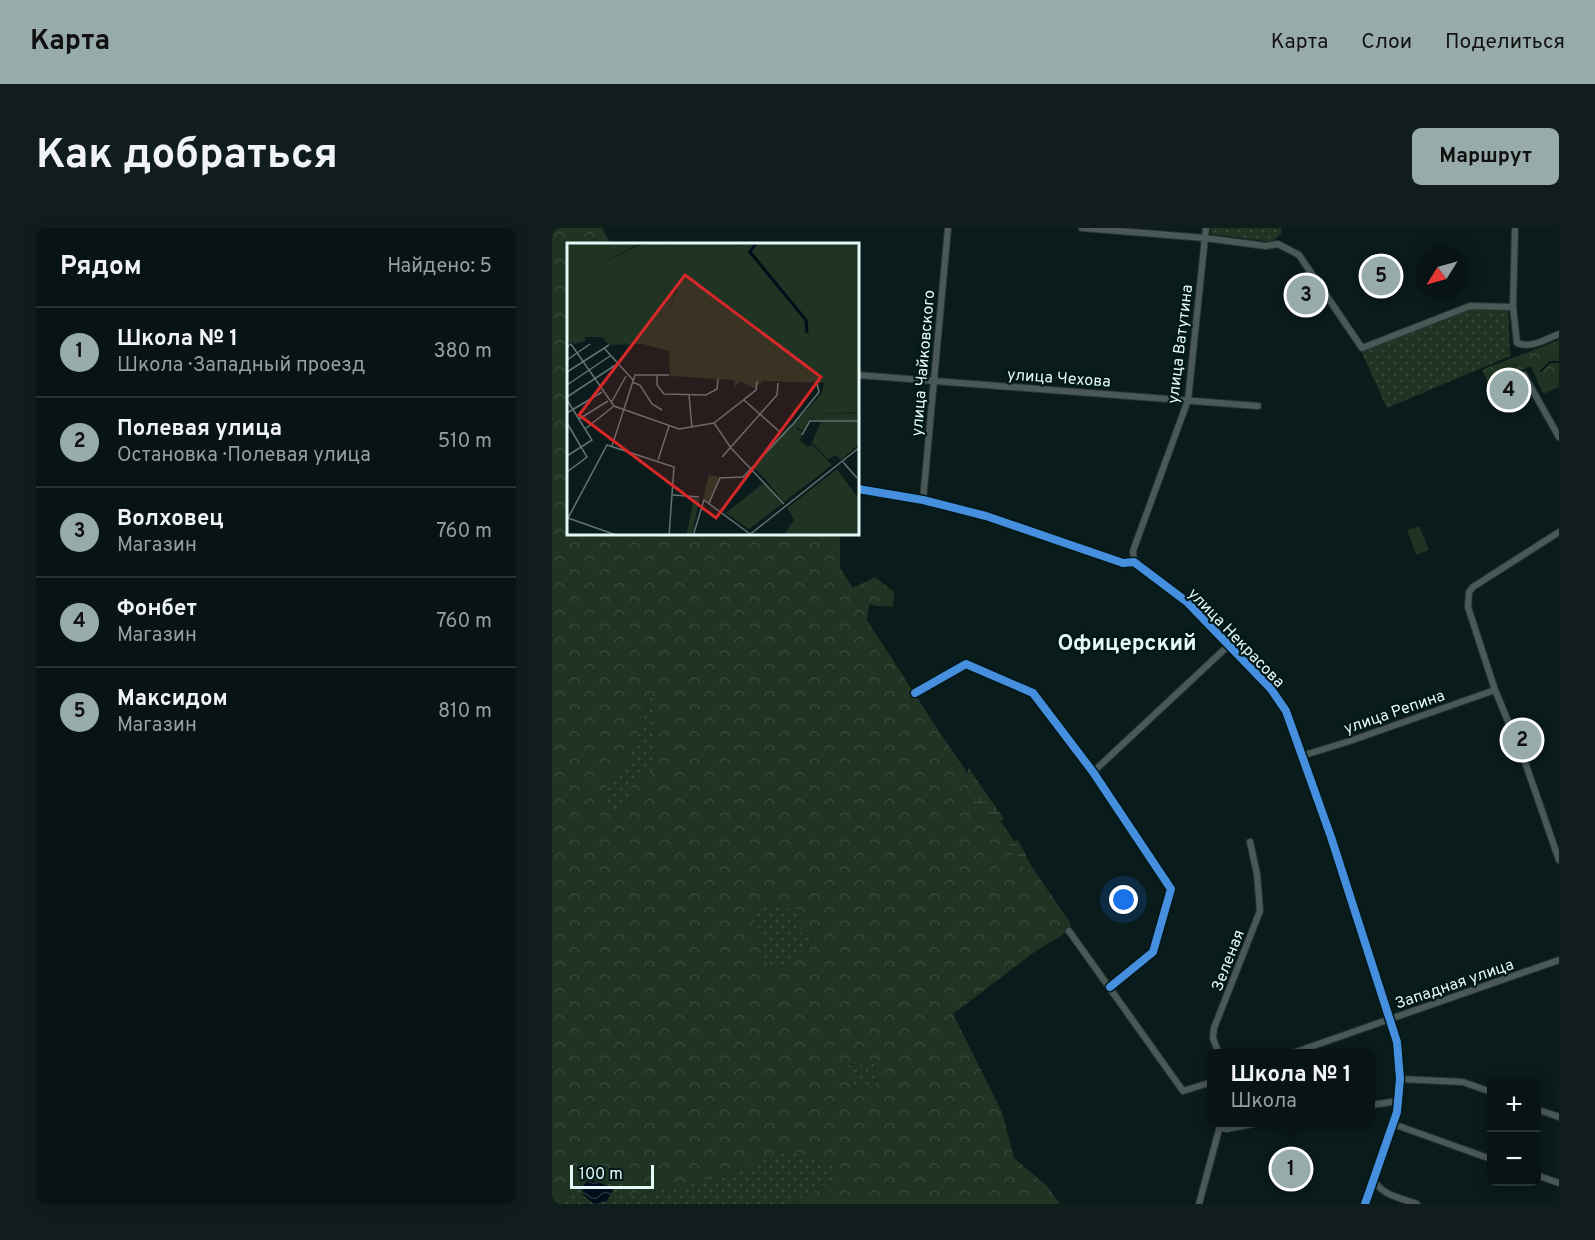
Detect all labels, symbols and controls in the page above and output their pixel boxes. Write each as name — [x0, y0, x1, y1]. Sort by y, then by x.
text: Карта — [30, 24, 110, 60]
text: Карта — [1271, 29, 1328, 56]
text: Слои — [1361, 29, 1412, 56]
text: Поделиться — [1445, 29, 1565, 56]
button: Маршрут — [1412, 128, 1559, 185]
text: Как добраться — [36, 130, 338, 183]
inset map — [567, 243, 860, 536]
north arrow — [1415, 246, 1469, 300]
text: Рядом — [60, 251, 142, 284]
text: Найдено: 5 — [387, 254, 492, 280]
pin: 5 — [1362, 254, 1400, 298]
pin: 3 — [1286, 272, 1326, 318]
street label: улица Ватутина — [1164, 283, 1198, 405]
street label: улица Чайковского — [908, 289, 940, 437]
text: Школа № 1 — [117, 326, 238, 353]
text: 1 — [76, 339, 84, 365]
text: 380 m — [433, 339, 492, 365]
text: Школа · Западный проезд — [117, 353, 365, 379]
street label: улица Чехова — [1006, 365, 1111, 393]
pin: 4 — [1490, 368, 1528, 412]
text: Полевая улица — [117, 416, 282, 443]
text: 2 — [73, 429, 86, 455]
text: 510 m — [438, 429, 492, 455]
text: Остановка · Полевая улица — [117, 443, 371, 469]
text: Волховец — [117, 506, 224, 533]
text: 3 — [74, 519, 86, 545]
text: 760 m — [436, 519, 492, 545]
text: Магазин — [117, 533, 197, 559]
street label: улица Некрасова — [1183, 584, 1288, 692]
text: Фонбет — [117, 596, 197, 623]
text: 4 — [73, 609, 86, 635]
text: 760 m — [436, 609, 492, 635]
text: Магазин — [117, 623, 197, 649]
district label: Офицерский — [1057, 631, 1197, 658]
text: Максидом — [117, 686, 228, 713]
street label: улица Репина — [1342, 686, 1448, 740]
text: 5 — [73, 699, 86, 725]
text: 810 m — [438, 699, 492, 725]
text: Магазин — [117, 713, 197, 739]
pin: 2 — [1502, 718, 1542, 762]
your location — [1109, 885, 1138, 914]
street label: Зеленая — [1208, 927, 1250, 994]
street label: Западная улица — [1393, 955, 1517, 1015]
popup — [1207, 1049, 1375, 1127]
text: Школа № 1 — [1231, 1062, 1351, 1089]
map controls — [1487, 1078, 1541, 1186]
button: + — [1487, 1078, 1541, 1132]
text: Школа — [1231, 1089, 1297, 1115]
button: − — [1487, 1132, 1541, 1186]
pin: 1 — [1272, 1146, 1310, 1192]
scale bar — [570, 1162, 654, 1190]
text: 100 m — [579, 1165, 623, 1185]

